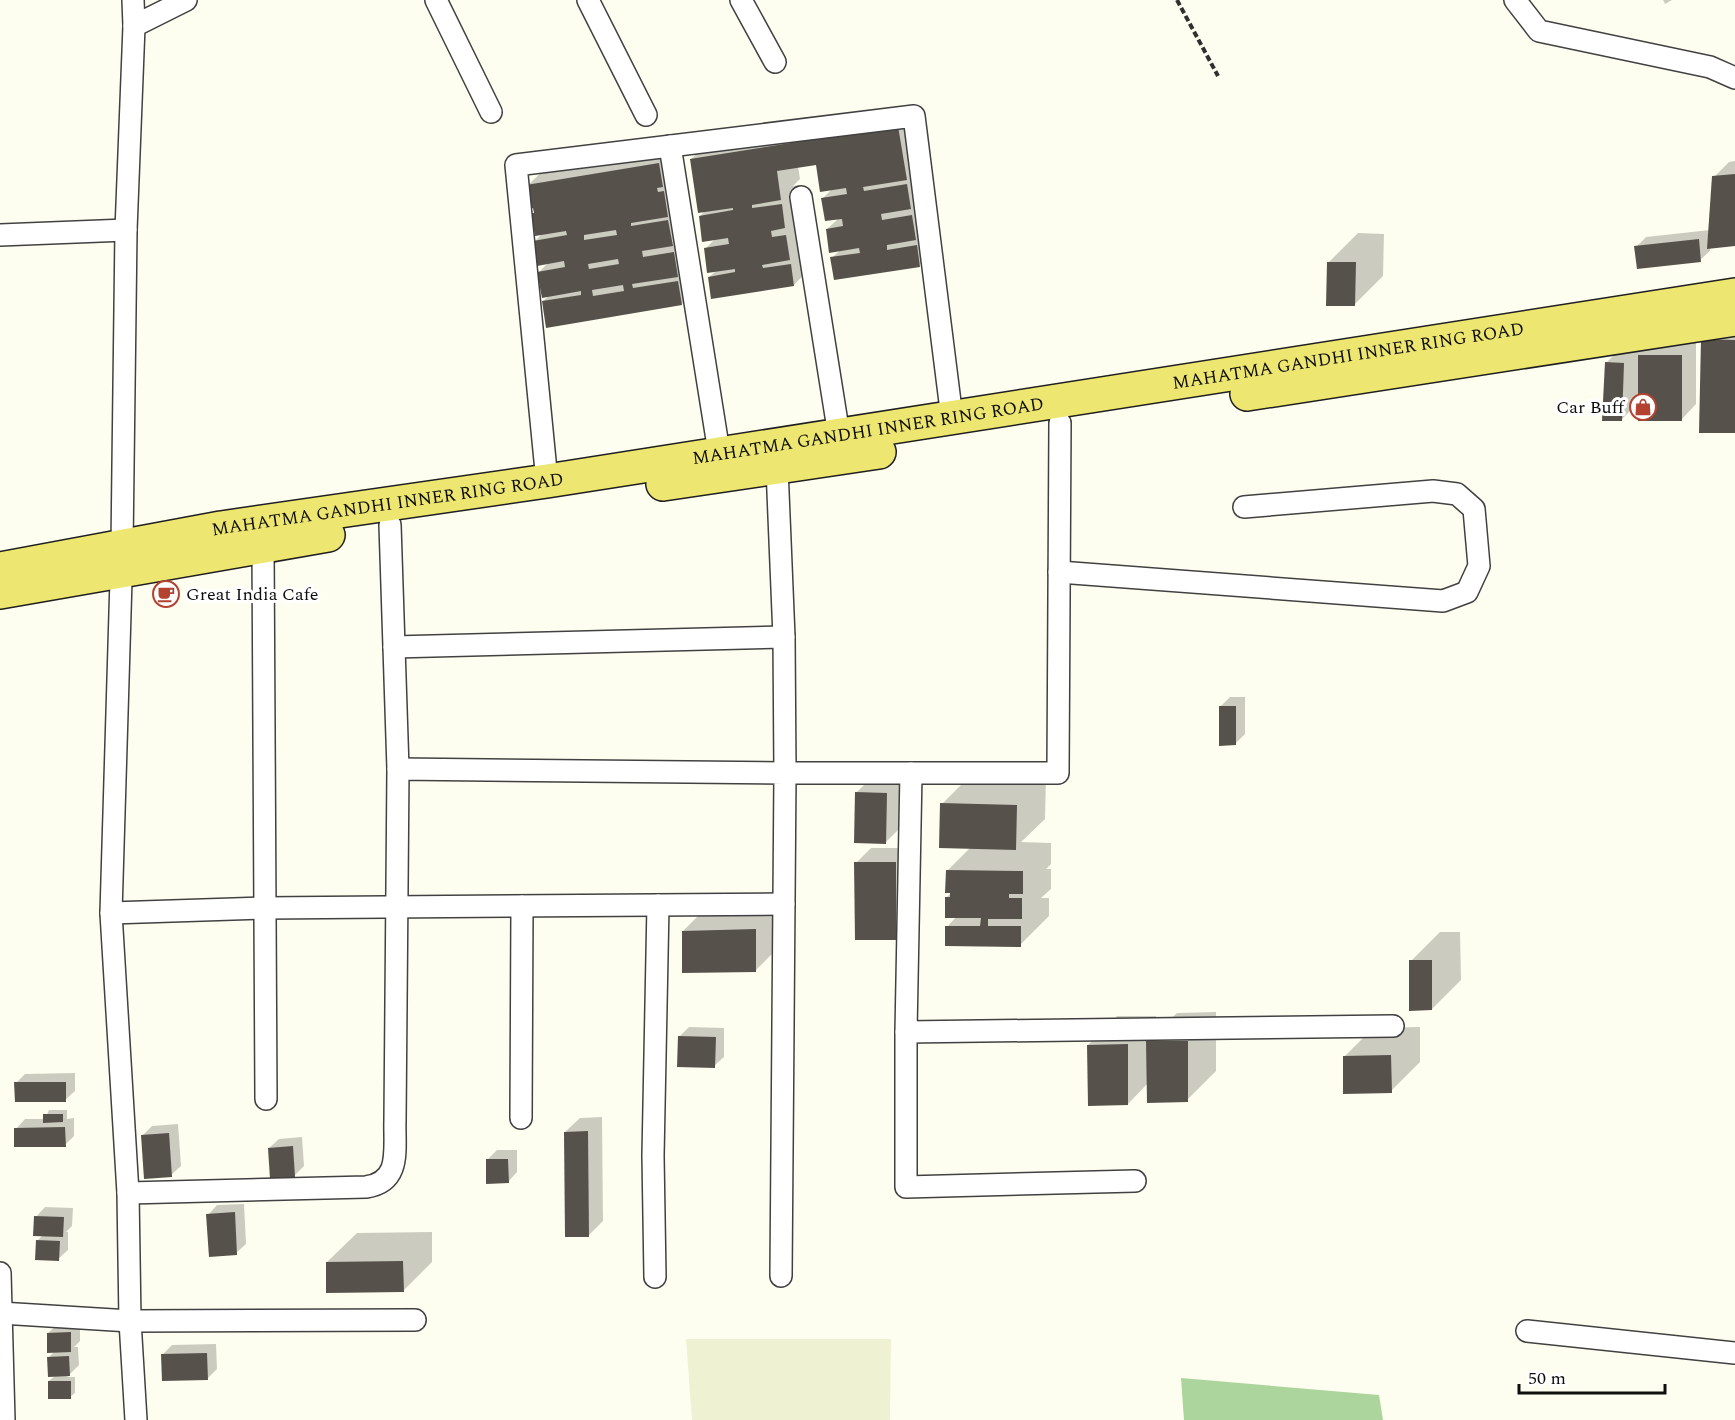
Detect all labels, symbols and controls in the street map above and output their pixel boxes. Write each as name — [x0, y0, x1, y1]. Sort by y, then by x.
street label: MAHATMA GANDHI INNER RING ROAD — [1170, 315, 1526, 396]
street label: MAHATMA GANDHI INNER RING ROAD — [690, 390, 1046, 472]
shop icon: Car Buff — [1628, 392, 1658, 422]
place label: Car Buff — [1556, 394, 1626, 421]
street label: MAHATMA GANDHI INNER RING ROAD — [209, 465, 566, 543]
cafe icon: Great India Cafe — [151, 579, 181, 609]
place label: Great India Cafe — [186, 581, 319, 608]
scale bar — [1519, 1357, 1664, 1395]
text: 50 m — [1528, 1365, 1566, 1392]

